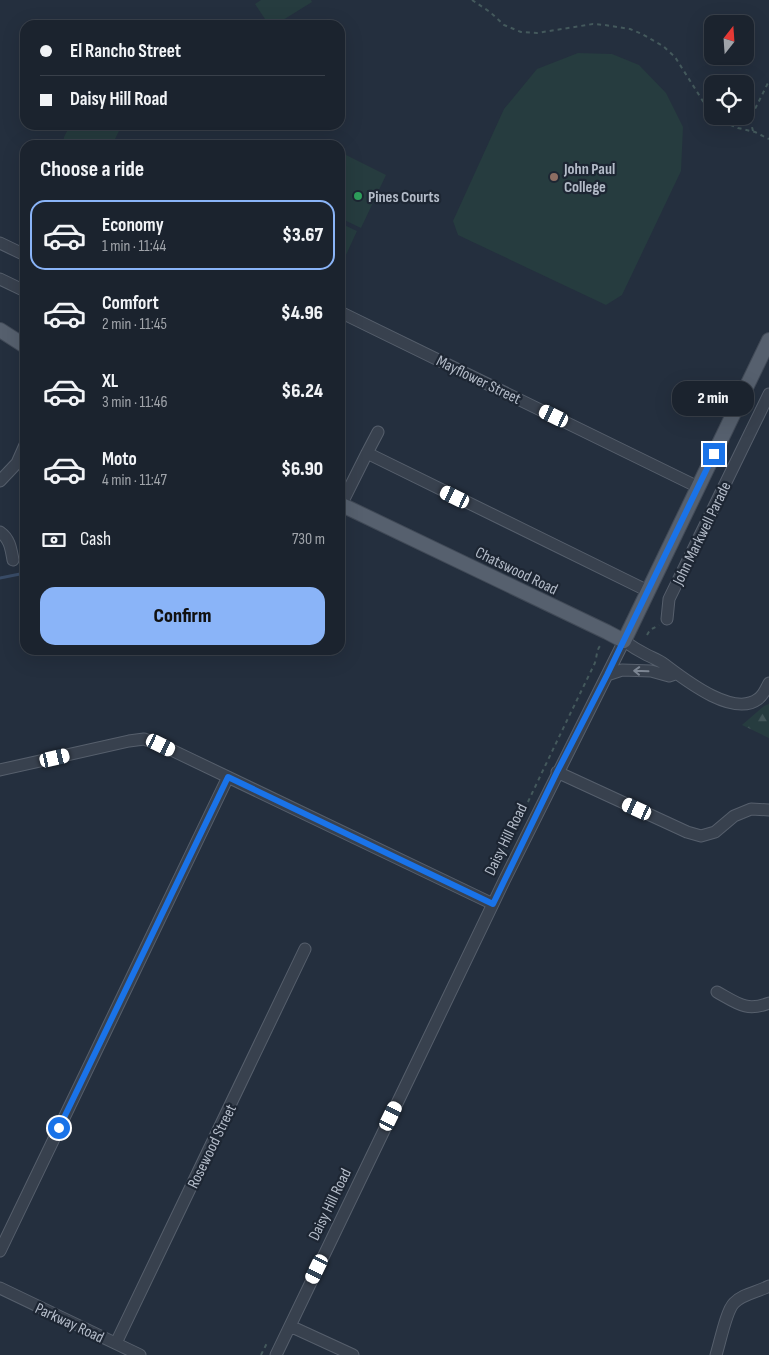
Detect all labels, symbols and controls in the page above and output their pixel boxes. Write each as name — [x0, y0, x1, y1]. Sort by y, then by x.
north arrow — [704, 15, 754, 65]
map controls — [704, 15, 754, 125]
text: El Rancho Street — [70, 40, 181, 63]
button: locate — [704, 75, 754, 125]
text: Daisy Hill Road — [70, 88, 168, 111]
text: Choose a ride — [40, 156, 144, 183]
place label: John Paul College — [563, 160, 615, 197]
marker: John Paul College — [548, 171, 560, 183]
place label: Pines Courts — [368, 188, 440, 207]
marker: Pines Courts — [352, 190, 364, 202]
icon: car — [42, 213, 87, 258]
text: Economy — [102, 214, 164, 237]
text: $3.67 — [282, 224, 323, 247]
text: 1 min · 11:44 — [102, 237, 166, 256]
icon: car — [42, 291, 87, 336]
text: Comfort — [102, 292, 159, 315]
text: $4.96 — [281, 302, 323, 325]
text: 2 min · 11:45 — [102, 315, 167, 334]
street label: Mayflower Street — [433, 352, 524, 409]
icon: car — [42, 369, 87, 414]
text: XL — [102, 370, 118, 393]
text: $6.24 — [282, 380, 323, 403]
callout: 2 min — [673, 382, 755, 416]
text: 2 min — [697, 389, 729, 408]
text: 3 min · 11:46 — [102, 393, 168, 412]
car — [537, 403, 570, 429]
route end — [703, 443, 725, 465]
icon: car — [42, 447, 87, 492]
text: Moto — [102, 448, 137, 471]
text: $6.90 — [281, 458, 323, 481]
text: 4 min · 11:47 — [102, 471, 167, 490]
street label: John Markwell Parade — [669, 479, 736, 589]
car — [438, 484, 471, 510]
icon: cash — [40, 526, 68, 554]
text: Cash — [80, 528, 111, 551]
text: 730 m — [292, 530, 325, 549]
street label: Chatswood Road — [472, 543, 561, 599]
button: Confirm — [40, 587, 325, 645]
one-way arrow — [634, 666, 650, 676]
car — [144, 732, 177, 758]
car — [38, 747, 71, 769]
car — [620, 796, 653, 822]
street label: Daisy Hill Road — [481, 801, 532, 879]
car — [377, 1099, 404, 1133]
street label: Rosewood Street — [184, 1101, 241, 1192]
route start — [48, 1117, 70, 1139]
street label: Daisy Hill Road — [305, 1166, 356, 1244]
car — [303, 1252, 330, 1286]
street label: Parkway Road — [32, 1299, 107, 1348]

